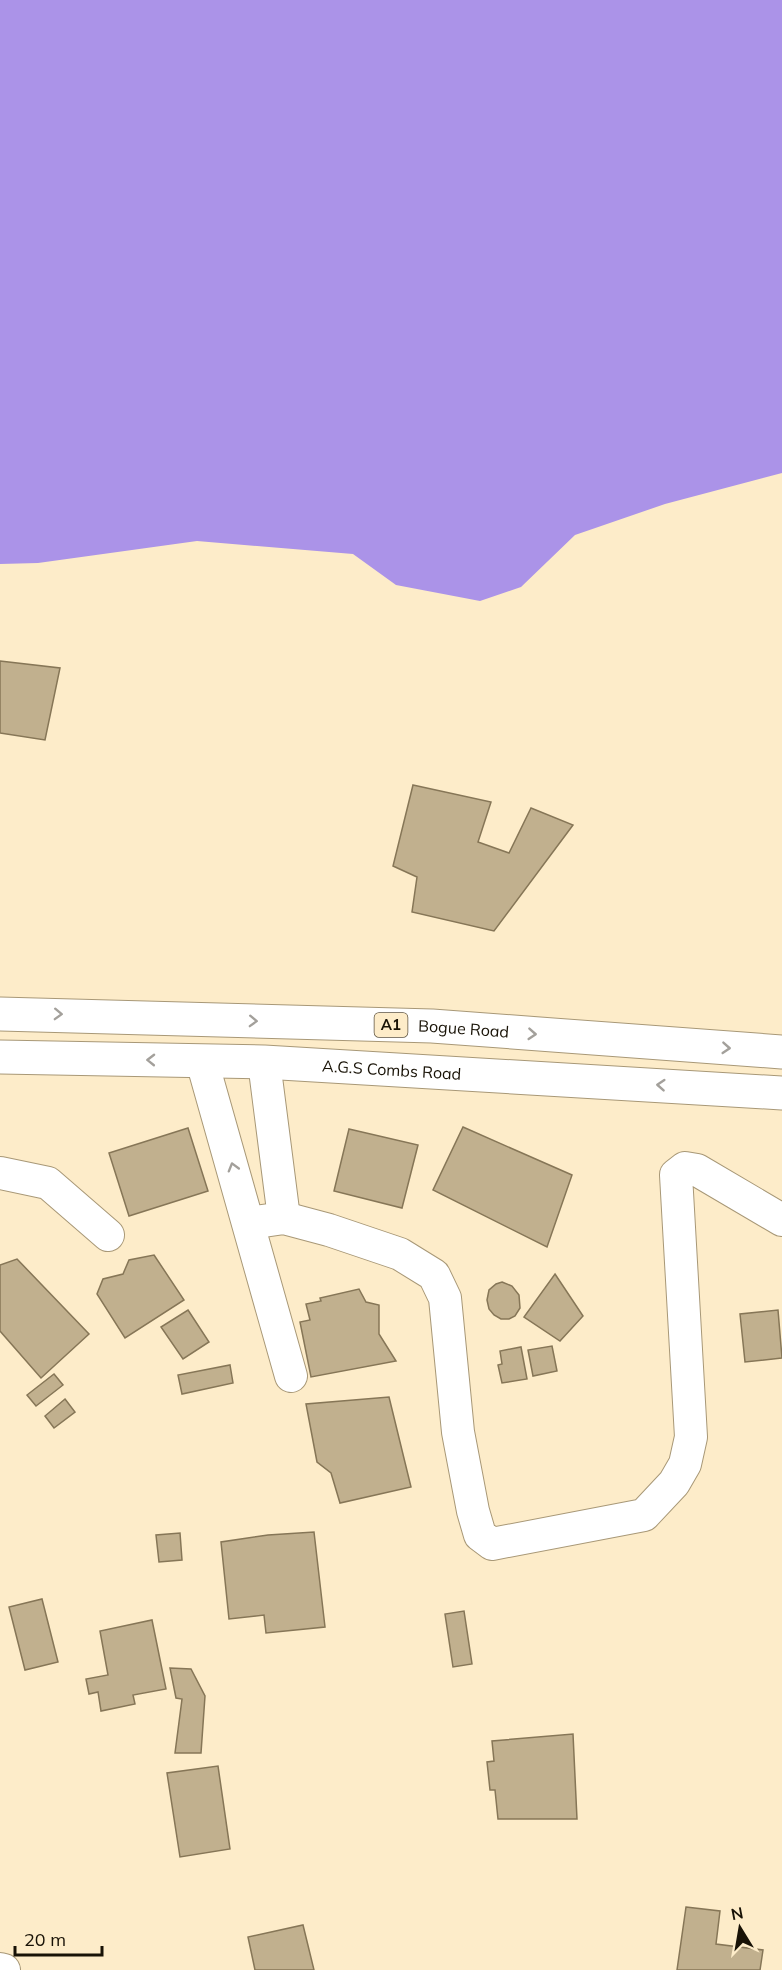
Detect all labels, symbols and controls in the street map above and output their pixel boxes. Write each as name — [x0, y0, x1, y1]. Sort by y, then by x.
one-way arrow — [54, 1008, 63, 1021]
road number: A1 — [374, 1013, 408, 1037]
one-way arrow — [249, 1014, 258, 1027]
street label: Bogue Road — [418, 1016, 510, 1042]
one-way arrow — [527, 1027, 537, 1040]
one-way arrow — [722, 1041, 731, 1054]
one-way arrow — [147, 1053, 156, 1066]
street label: A.G.S Combs Road — [322, 1055, 462, 1084]
one-way arrow — [656, 1079, 665, 1092]
one-way arrow — [228, 1162, 240, 1173]
north arrow — [710, 1898, 770, 1958]
text: N — [729, 1902, 745, 1924]
scale bar — [15, 1919, 102, 1957]
text: 20 m — [24, 1928, 66, 1951]

